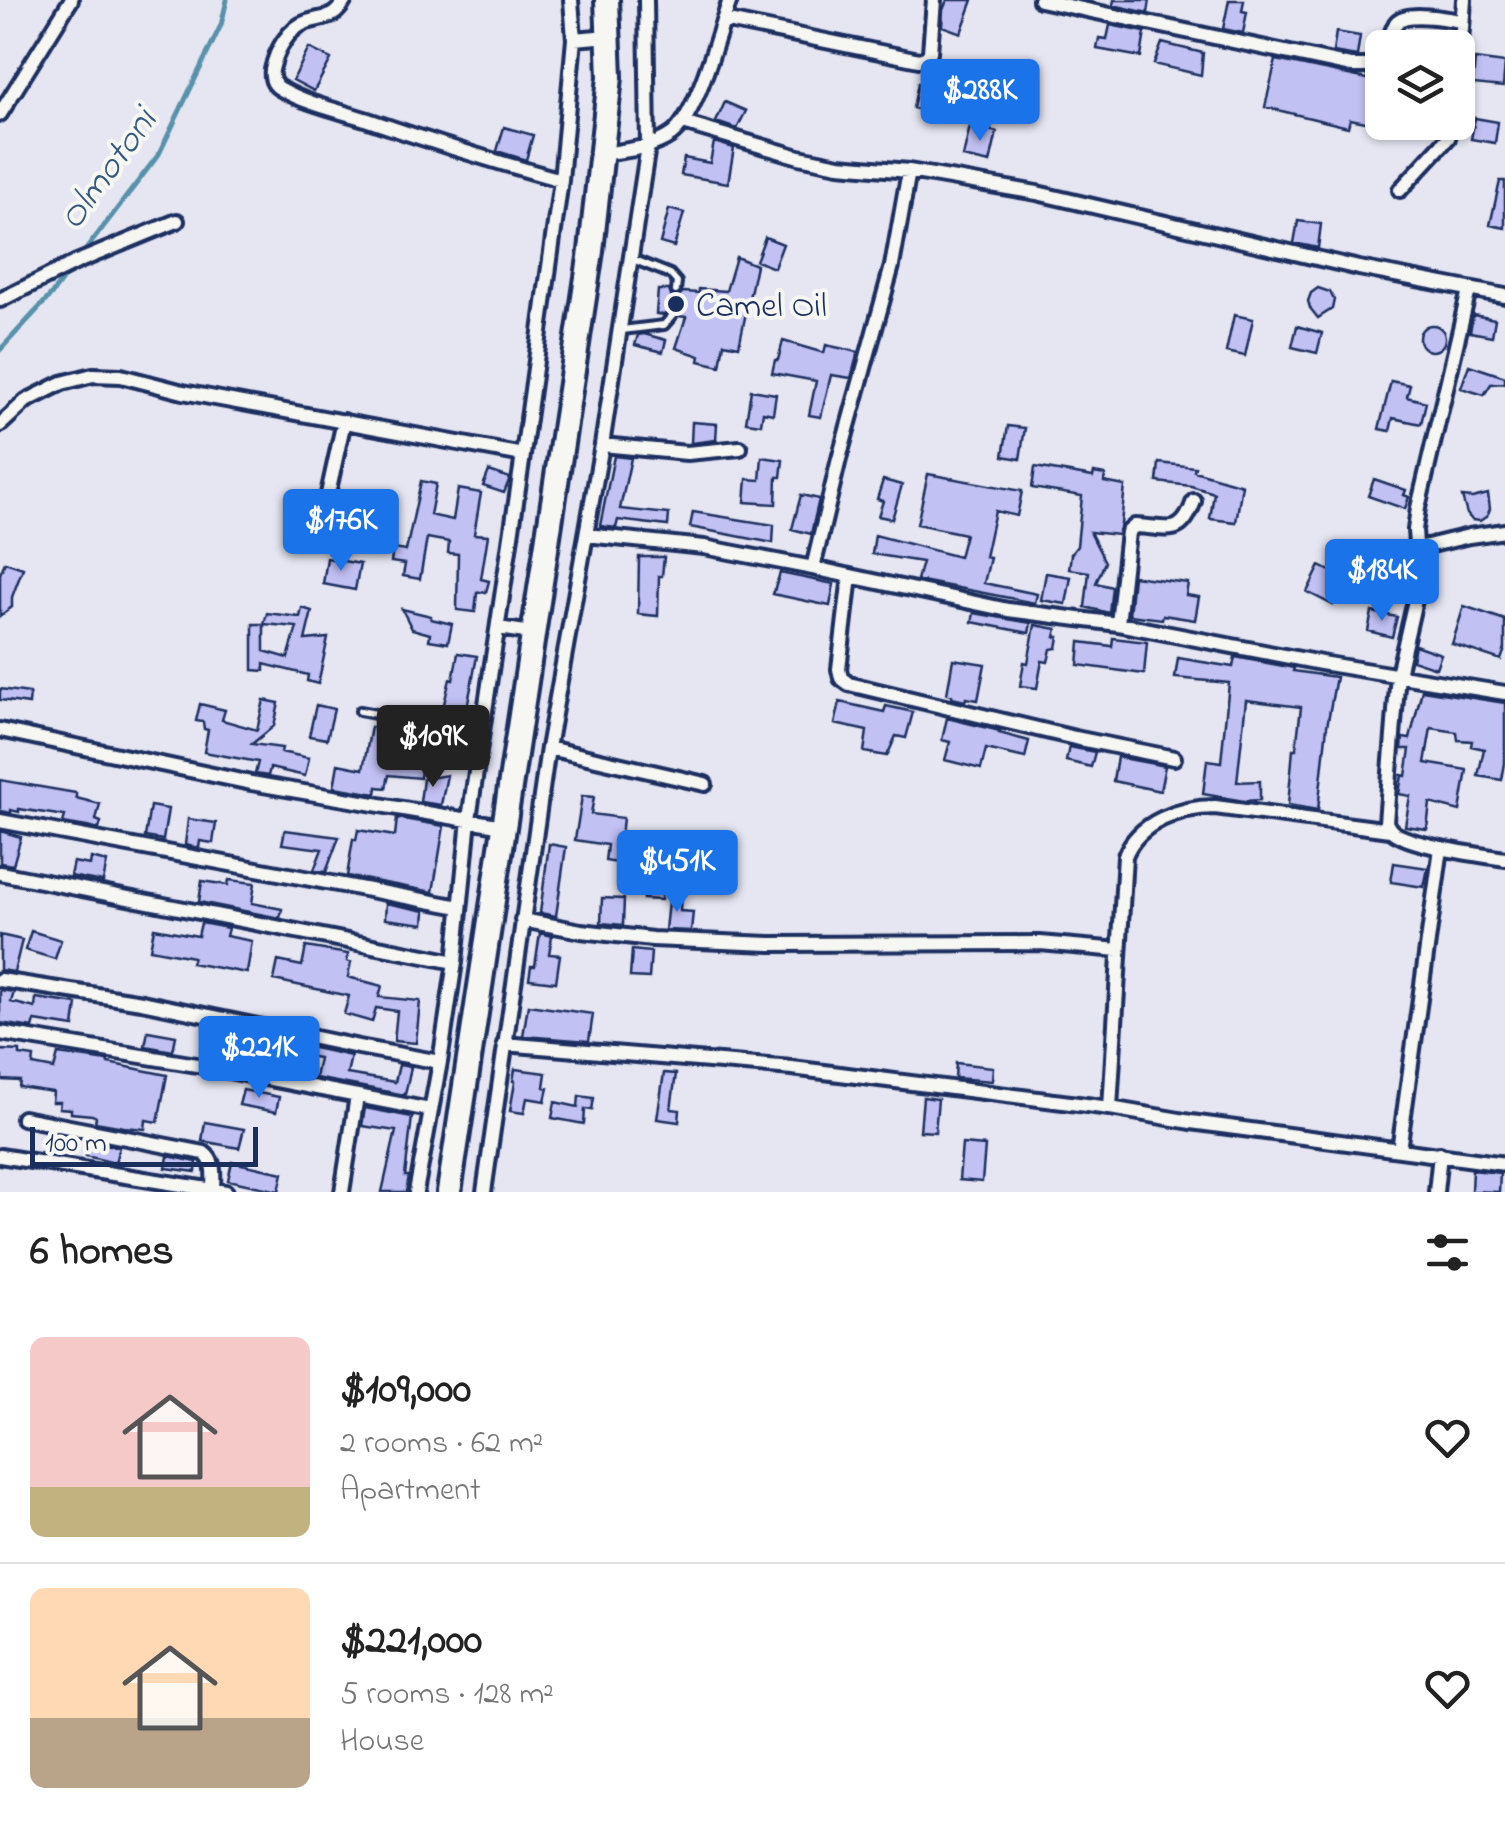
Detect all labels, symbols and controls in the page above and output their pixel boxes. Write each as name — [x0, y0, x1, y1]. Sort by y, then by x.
map controls — [1365, 30, 1475, 140]
button: layers — [1365, 30, 1475, 140]
pin: $288K — [910, 59, 1050, 144]
text: $288K — [943, 68, 1017, 115]
water label: Olmotoni — [46, 95, 175, 243]
place label: Camel Oil — [696, 282, 827, 333]
marker: Camel Oil — [665, 293, 687, 315]
pin: $176K — [271, 489, 411, 574]
text: $176K — [305, 498, 377, 545]
pin: $184K — [1312, 539, 1452, 624]
text: $184K — [1347, 548, 1417, 595]
pin: $109K — [363, 705, 503, 790]
text: $109K — [399, 714, 467, 761]
pin: $451K — [607, 830, 747, 915]
text: $451K — [639, 839, 715, 886]
pin: $221K — [189, 1016, 329, 1101]
text: $221K — [221, 1025, 297, 1072]
scale bar — [30, 1122, 258, 1166]
text: 100 m — [45, 1124, 107, 1165]
text: 6 homes — [30, 1222, 174, 1283]
icon: filters — [1420, 1225, 1475, 1280]
text: $109,000 — [340, 1360, 471, 1421]
icon: home — [110, 1377, 230, 1497]
icon: heart — [1420, 1410, 1475, 1465]
text: 2 rooms · 62 m² — [340, 1421, 543, 1468]
text: Apartment — [340, 1468, 481, 1515]
text: $221,000 — [340, 1611, 482, 1672]
icon: home — [110, 1628, 230, 1748]
icon: heart — [1420, 1661, 1475, 1716]
text: 5 rooms · 128 m² — [340, 1672, 554, 1719]
text: House — [340, 1719, 424, 1766]

